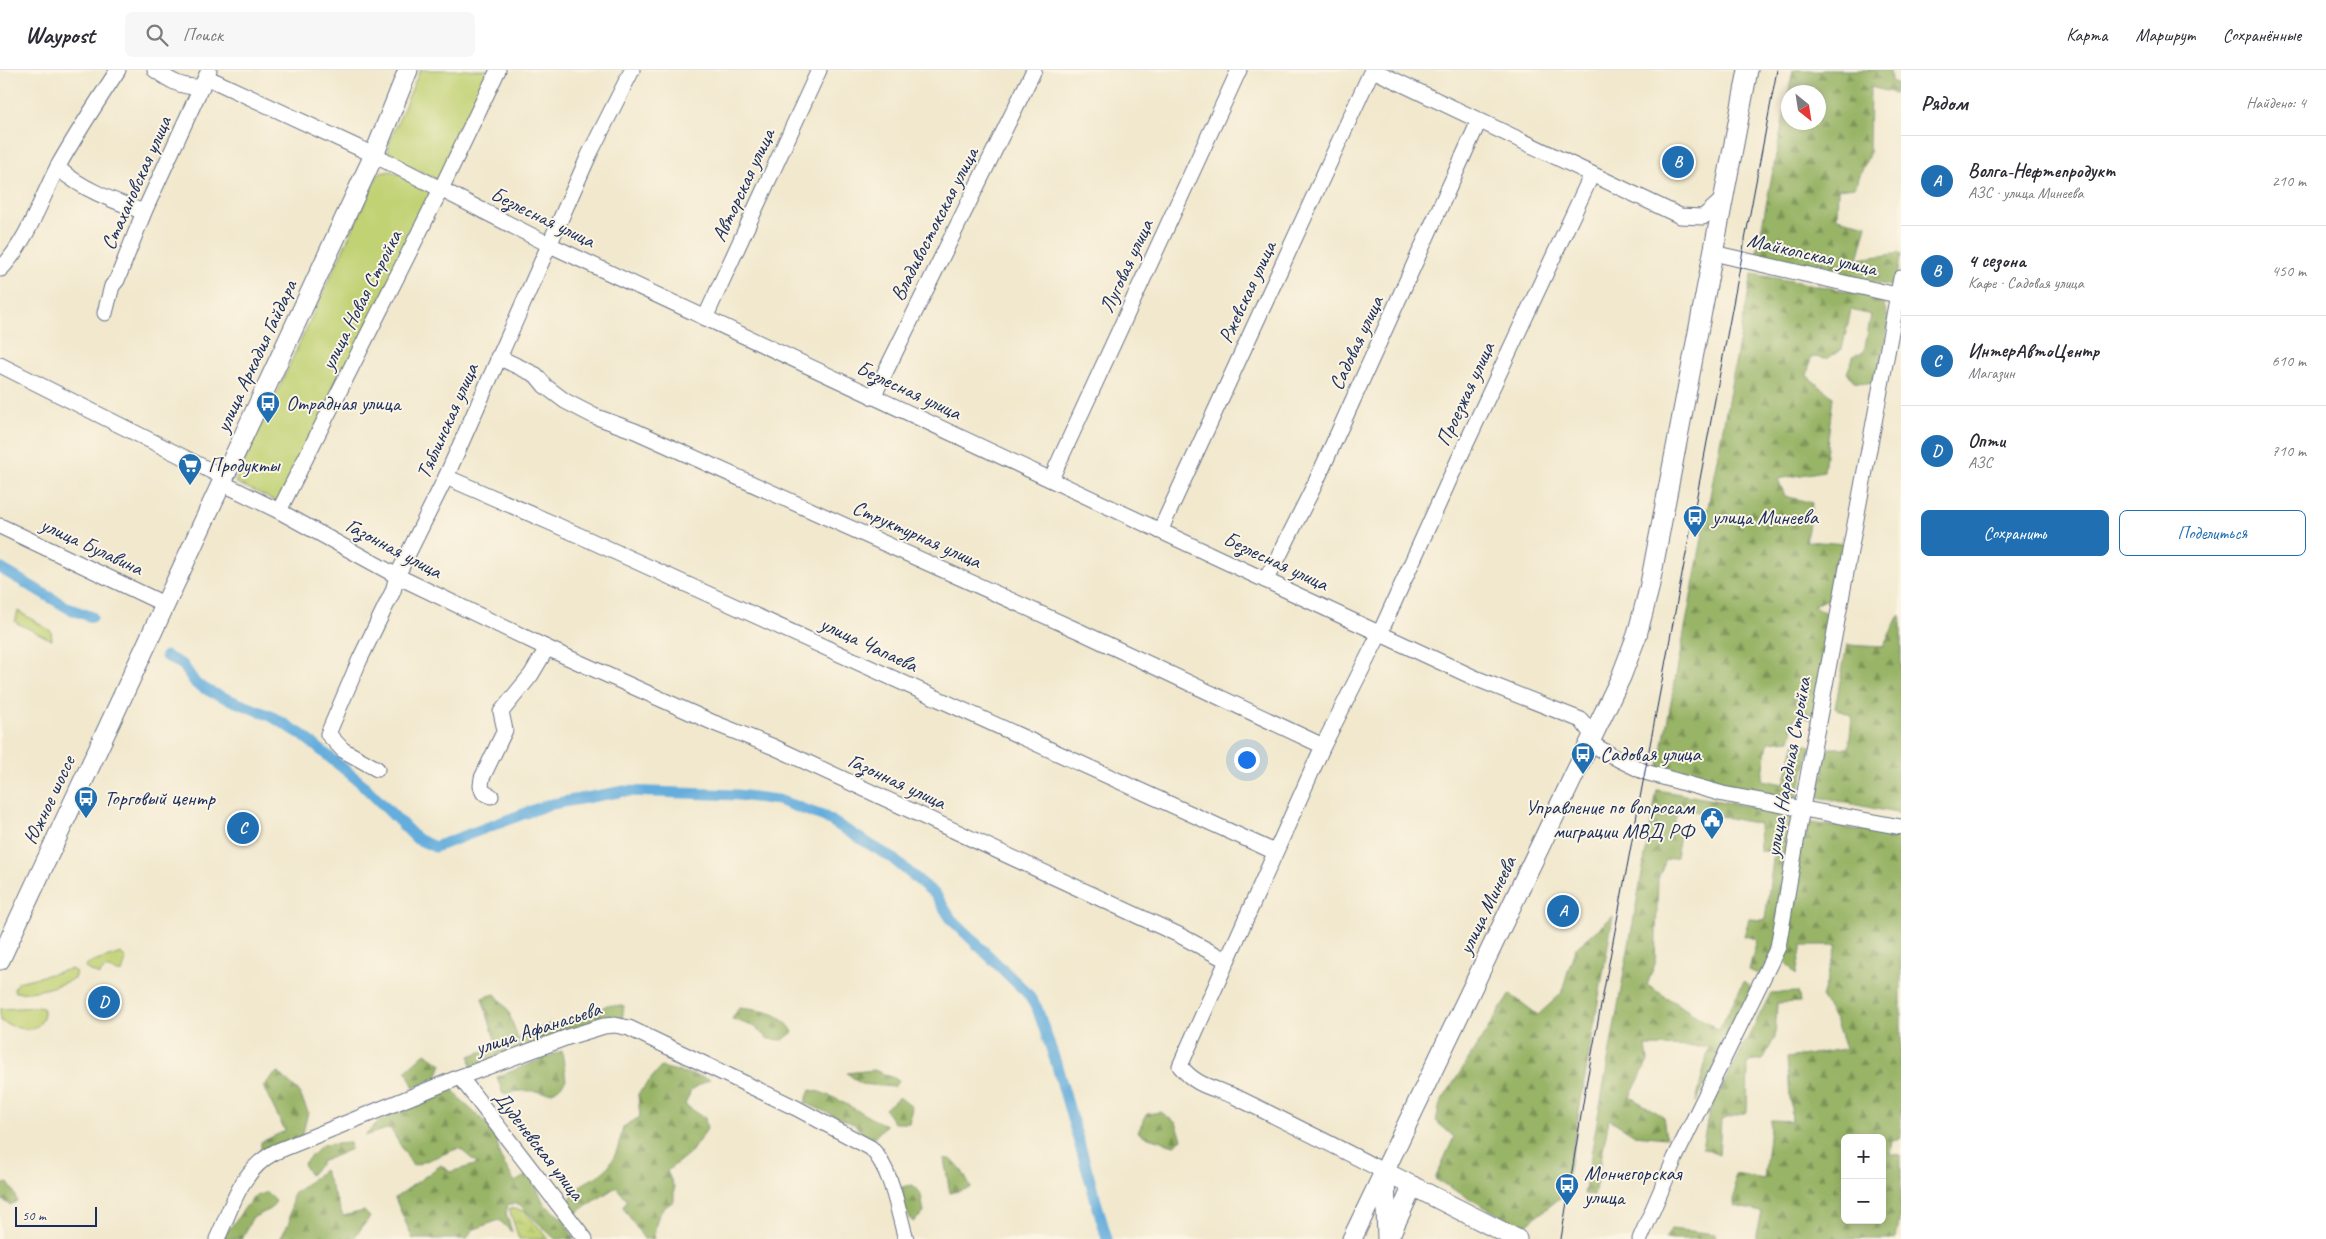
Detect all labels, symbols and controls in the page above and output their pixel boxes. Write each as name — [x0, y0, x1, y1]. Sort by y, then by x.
search box — [125, 12, 475, 57]
text: Waypost — [25, 20, 95, 50]
icon: search — [143, 21, 171, 49]
text: Поиск — [183, 23, 223, 47]
text: Карта — [2066, 24, 2107, 46]
text: Маршрут — [2135, 24, 2195, 46]
text: Сохранённые — [2223, 24, 2301, 46]
north arrow — [1781, 85, 1826, 130]
text: Рядом — [1921, 90, 1968, 116]
text: Найдено: 4 — [2246, 93, 2306, 113]
street label: Стахановская улица — [95, 111, 178, 254]
street label: Авторская улица — [706, 122, 781, 245]
street label: Владивостокская улица — [884, 141, 985, 305]
pin: B — [1662, 143, 1694, 181]
text: Волга-Нефтепродукт — [1968, 159, 2114, 183]
text: A — [1933, 171, 1941, 191]
text: 210 m — [2272, 171, 2306, 191]
street label: Безлесная улица — [486, 181, 601, 255]
text: АЗС · улица Минеева — [1968, 183, 2084, 203]
street label: Луговая улица — [1093, 214, 1160, 317]
street label: улица Новая Стройка — [314, 224, 408, 376]
street label: Майкопская улица — [1745, 226, 1882, 282]
street label: Ржевская улица — [1212, 235, 1283, 347]
text: 4 сезона — [1968, 249, 2025, 273]
text: B — [1933, 261, 1941, 281]
text: 450 m — [2272, 261, 2306, 281]
text: Кафе · Садовая улица — [1968, 273, 2084, 293]
street label: улица Аркадия Гайдара — [209, 274, 303, 438]
street label: Садовая улица — [1323, 290, 1390, 394]
street label: Проезжая улица — [1430, 336, 1501, 450]
text: ИнтерАвтоЦентр — [1968, 339, 2099, 363]
text: C — [1933, 351, 1941, 371]
text: 610 m — [2272, 351, 2306, 371]
street label: Безлесная улица — [852, 354, 967, 427]
street label: Тяблинская улица — [410, 358, 485, 483]
text: Магазин — [1968, 363, 2015, 383]
bus stop icon: Отрадная улица — [255, 390, 281, 424]
place label: Отрадная улица — [286, 390, 403, 416]
text: Опти — [1968, 429, 2005, 453]
text: D — [1932, 441, 1942, 461]
text: 710 m — [2272, 441, 2306, 461]
supermarket icon: Продукты — [177, 452, 203, 486]
place label: Продукты — [208, 452, 281, 478]
text: АЗС — [1968, 453, 1992, 473]
street label: Структурная улица — [849, 494, 987, 575]
bus stop icon: улица Минеева — [1682, 504, 1708, 538]
place label: улица Минеева — [1710, 504, 1820, 530]
street label: улица Булавина — [35, 510, 149, 582]
button: Сохранить — [1921, 510, 2109, 556]
button: Поделиться — [2119, 510, 2306, 556]
street label: Газонная улица — [341, 512, 448, 586]
street label: Безлесная улица — [1219, 525, 1334, 598]
street label: улица Чапаева — [814, 609, 923, 679]
street label: улица Народная Стройка — [1759, 673, 1817, 861]
bus stop icon: Садовая улица — [1570, 741, 1596, 775]
place label: Садовая улица — [1600, 741, 1703, 767]
street label: Газонная улица — [843, 747, 952, 817]
your location — [1234, 747, 1260, 773]
street label: Южное шоссе — [17, 750, 82, 848]
bus stop icon: Торговый центр — [73, 785, 99, 819]
place label: Торговый центр — [104, 785, 216, 811]
place label: Управление по вопросам миграции МВД РФ — [1525, 794, 1696, 844]
public building icon: Управление по вопросам миграции МВД РФ — [1699, 806, 1725, 840]
pin: C — [227, 809, 259, 847]
street label: улица Минеева — [1451, 850, 1523, 960]
pin: A — [1547, 892, 1579, 930]
pin: D — [88, 983, 120, 1021]
street label: улица Афанасьева — [470, 995, 606, 1061]
street label: Дуденевская улица — [488, 1085, 591, 1206]
map controls — [1841, 1134, 1886, 1224]
button: + — [1841, 1134, 1886, 1179]
place label: Мончегорская улица — [1582, 1160, 1683, 1210]
bus stop icon: Мончегорская улица — [1554, 1172, 1580, 1206]
button: − — [1841, 1179, 1886, 1224]
scale bar — [15, 1204, 98, 1227]
text: 50 m — [22, 1207, 46, 1224]

